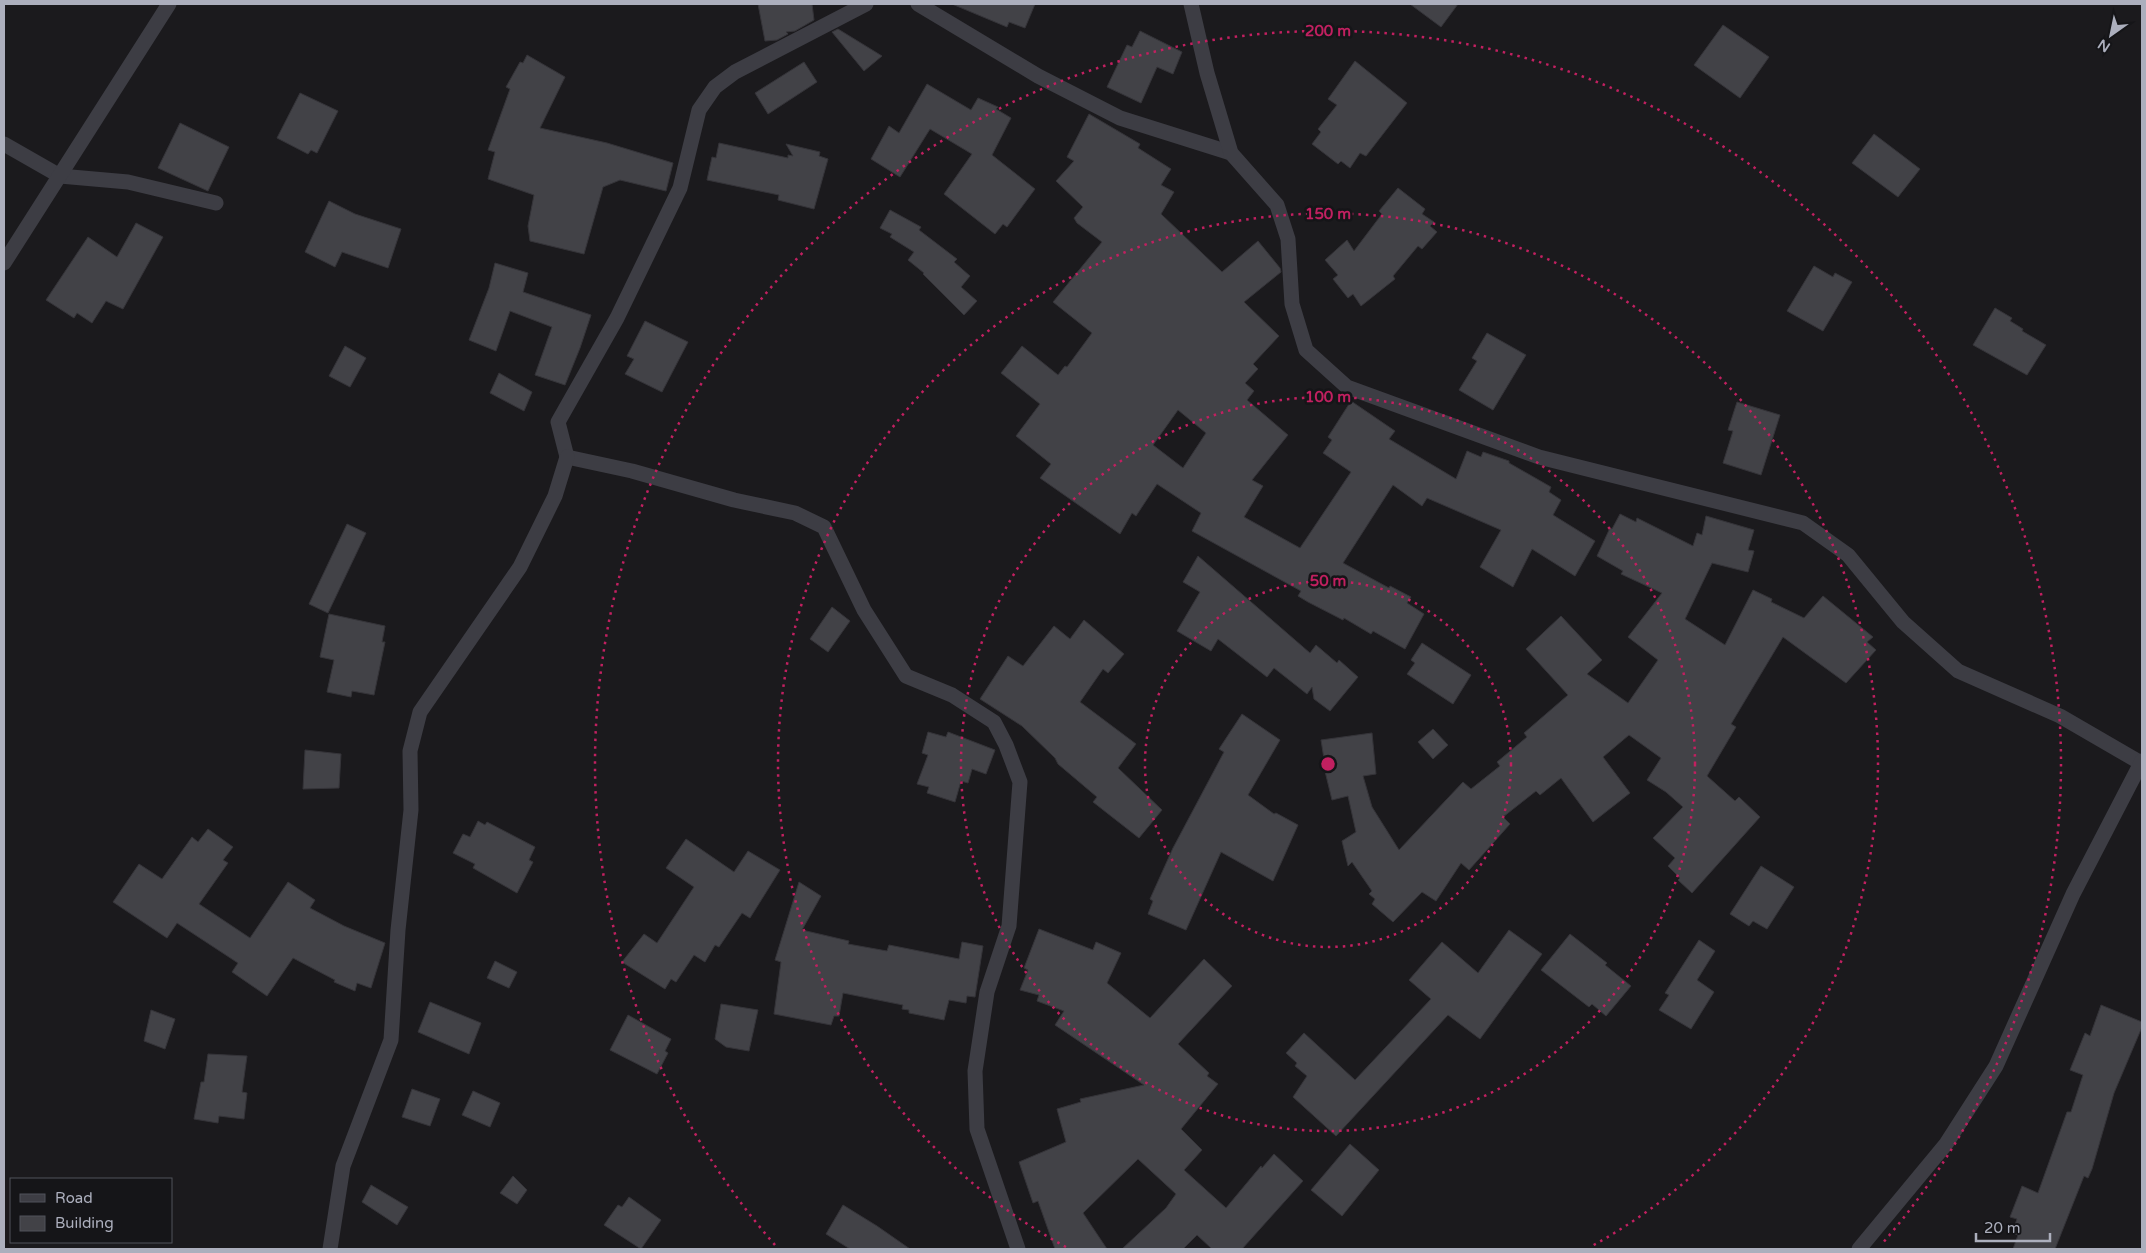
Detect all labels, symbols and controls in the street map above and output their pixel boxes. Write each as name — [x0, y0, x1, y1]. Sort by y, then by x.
north arrow — [2086, 10, 2136, 60]
text: 200 m — [1305, 22, 1351, 40]
text: N — [2095, 35, 2114, 56]
text: 150 m — [1305, 205, 1351, 223]
text: 100 m — [1305, 388, 1351, 406]
text: 50 m — [1310, 572, 1346, 590]
centre of rings — [1319, 755, 1337, 773]
legend — [10, 1178, 172, 1243]
text: Road — [55, 1189, 93, 1207]
scale bar — [1976, 1210, 2050, 1242]
text: Building — [55, 1214, 114, 1232]
text: 20 m — [1984, 1219, 2021, 1237]

